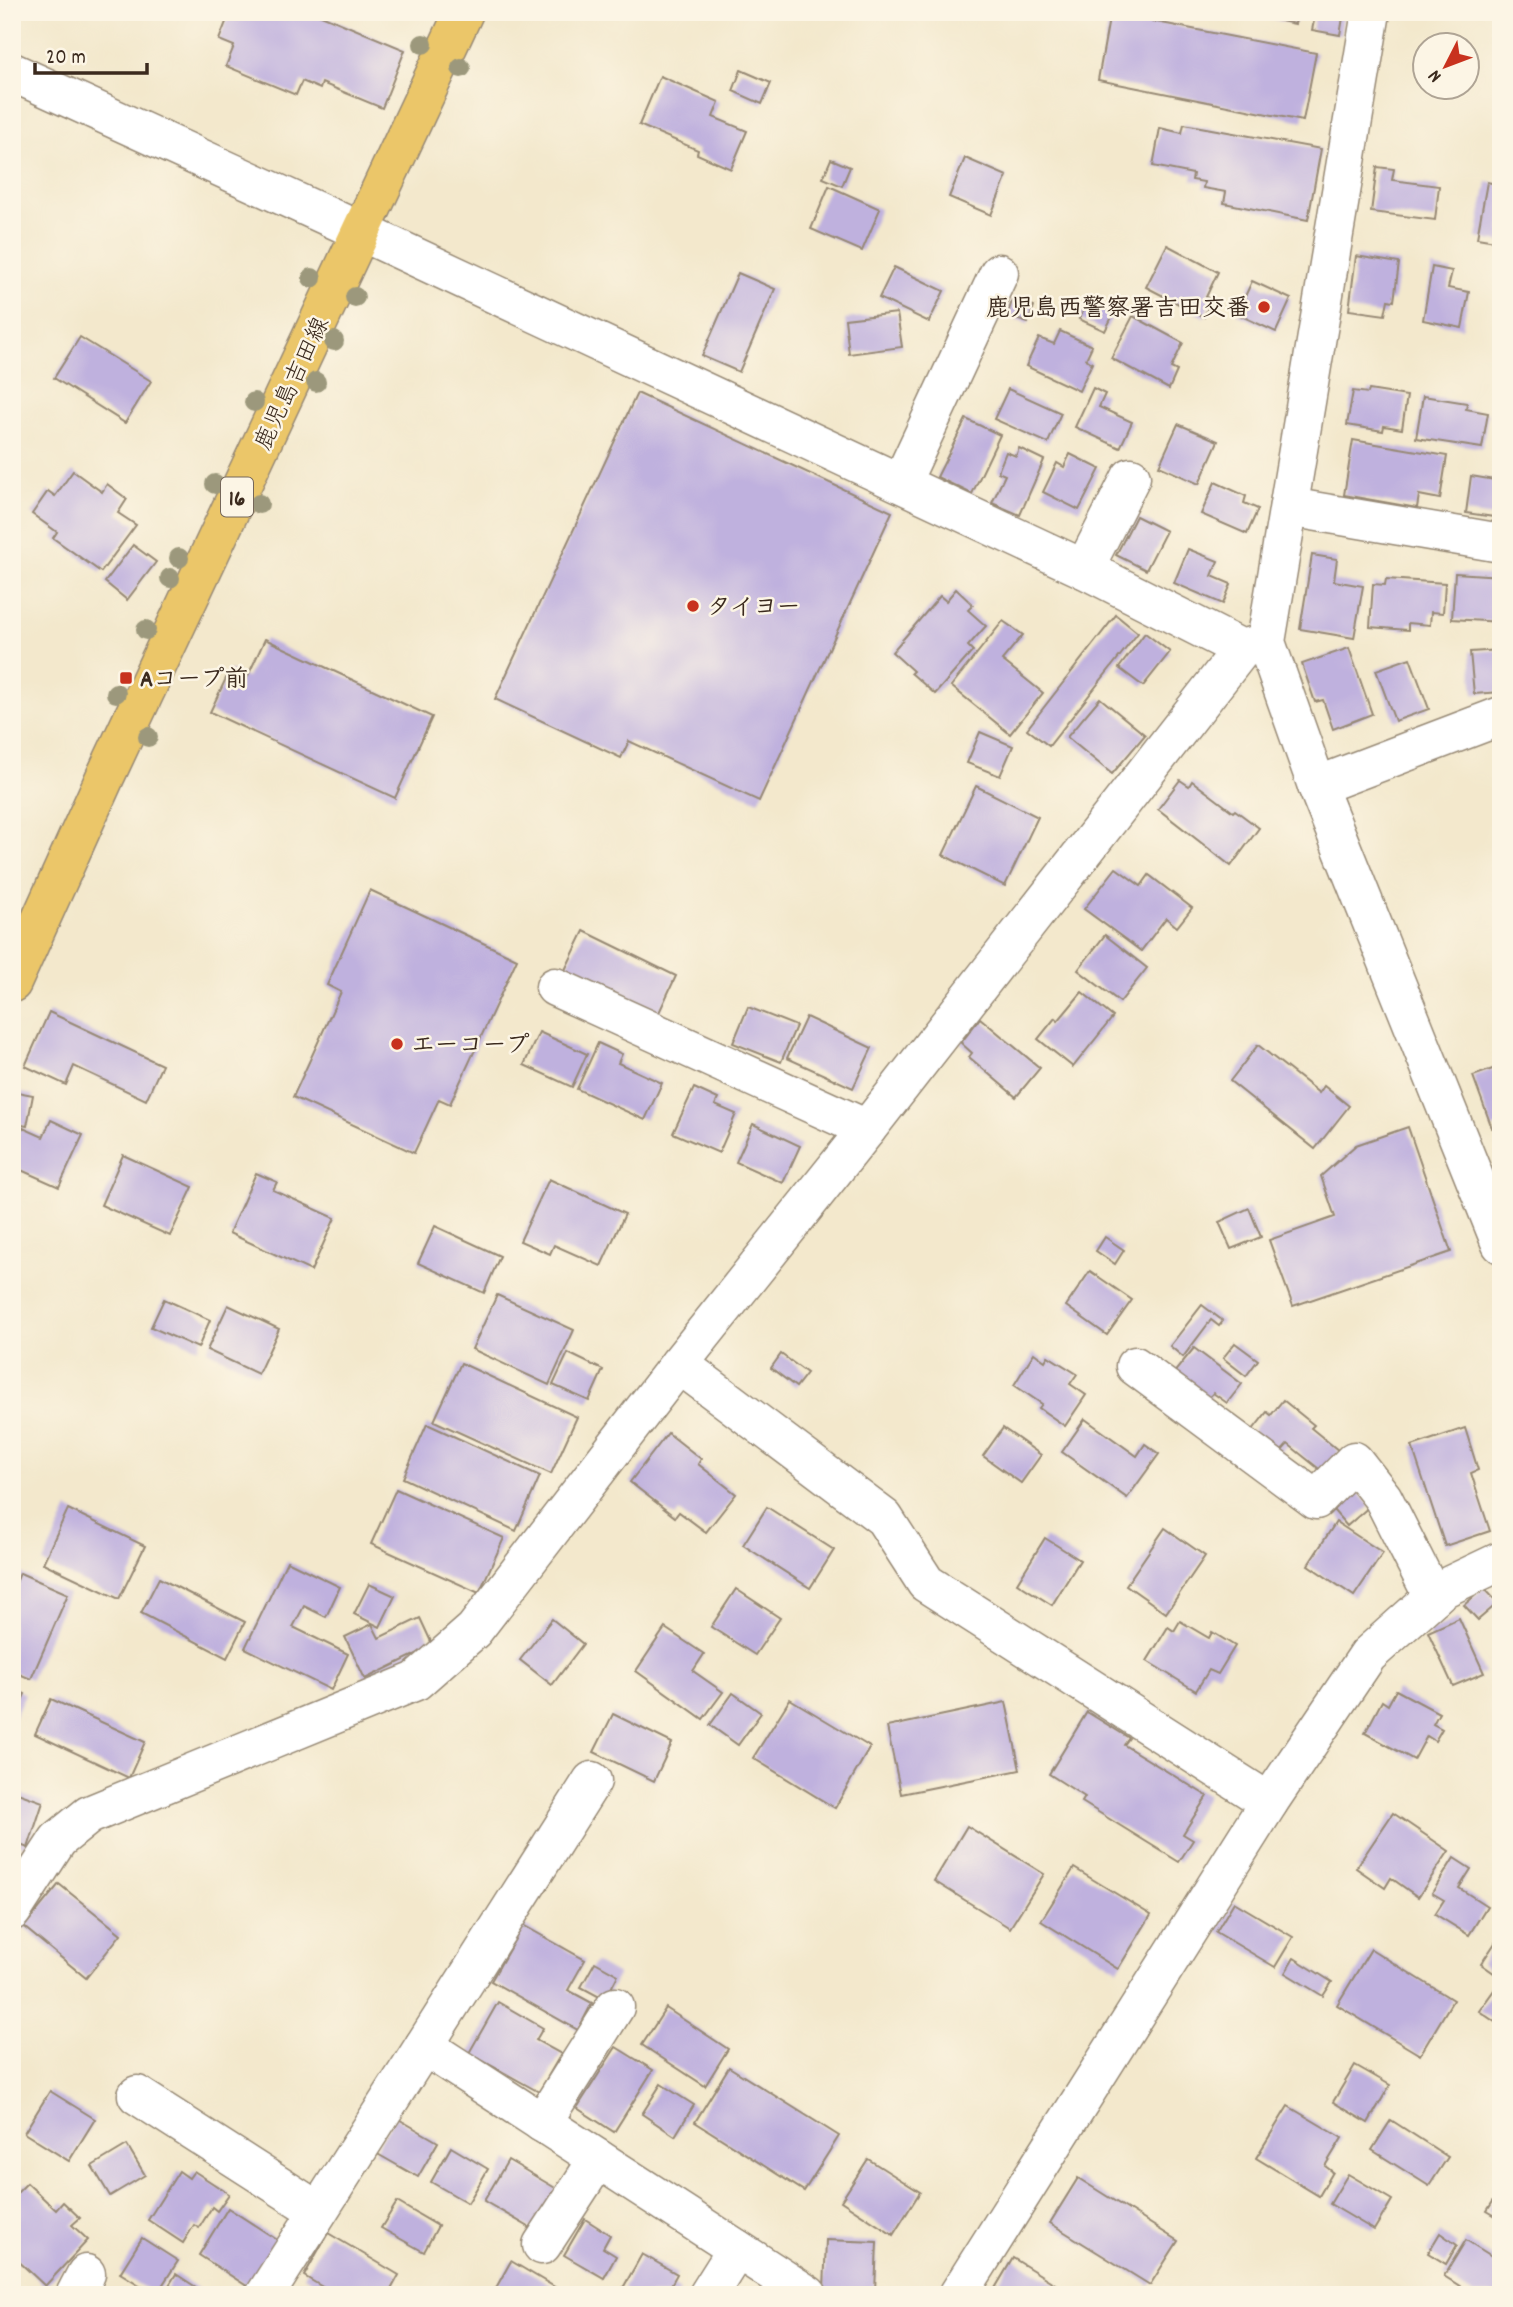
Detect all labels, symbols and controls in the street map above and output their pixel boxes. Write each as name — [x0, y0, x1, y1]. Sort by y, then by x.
scale bar — [35, 32, 147, 76]
north arrow — [1412, 32, 1482, 102]
text: 20 m — [46, 44, 86, 74]
text: N — [1423, 63, 1449, 88]
place label: 鹿児島西警察署吉田交番 — [986, 293, 1250, 327]
marker: 鹿児島西警察署吉田交番 — [1256, 299, 1272, 315]
street label: 鹿児島吉田線 — [248, 312, 340, 457]
road number: 16 — [221, 477, 253, 516]
place label: タイヨー — [707, 592, 801, 626]
marker: タイヨー — [685, 598, 701, 614]
place label: Aコープ前 — [140, 664, 248, 698]
marker: Aコープ前 — [118, 670, 134, 686]
place label: エーコープ — [411, 1030, 530, 1064]
marker: エーコープ — [389, 1036, 405, 1052]

